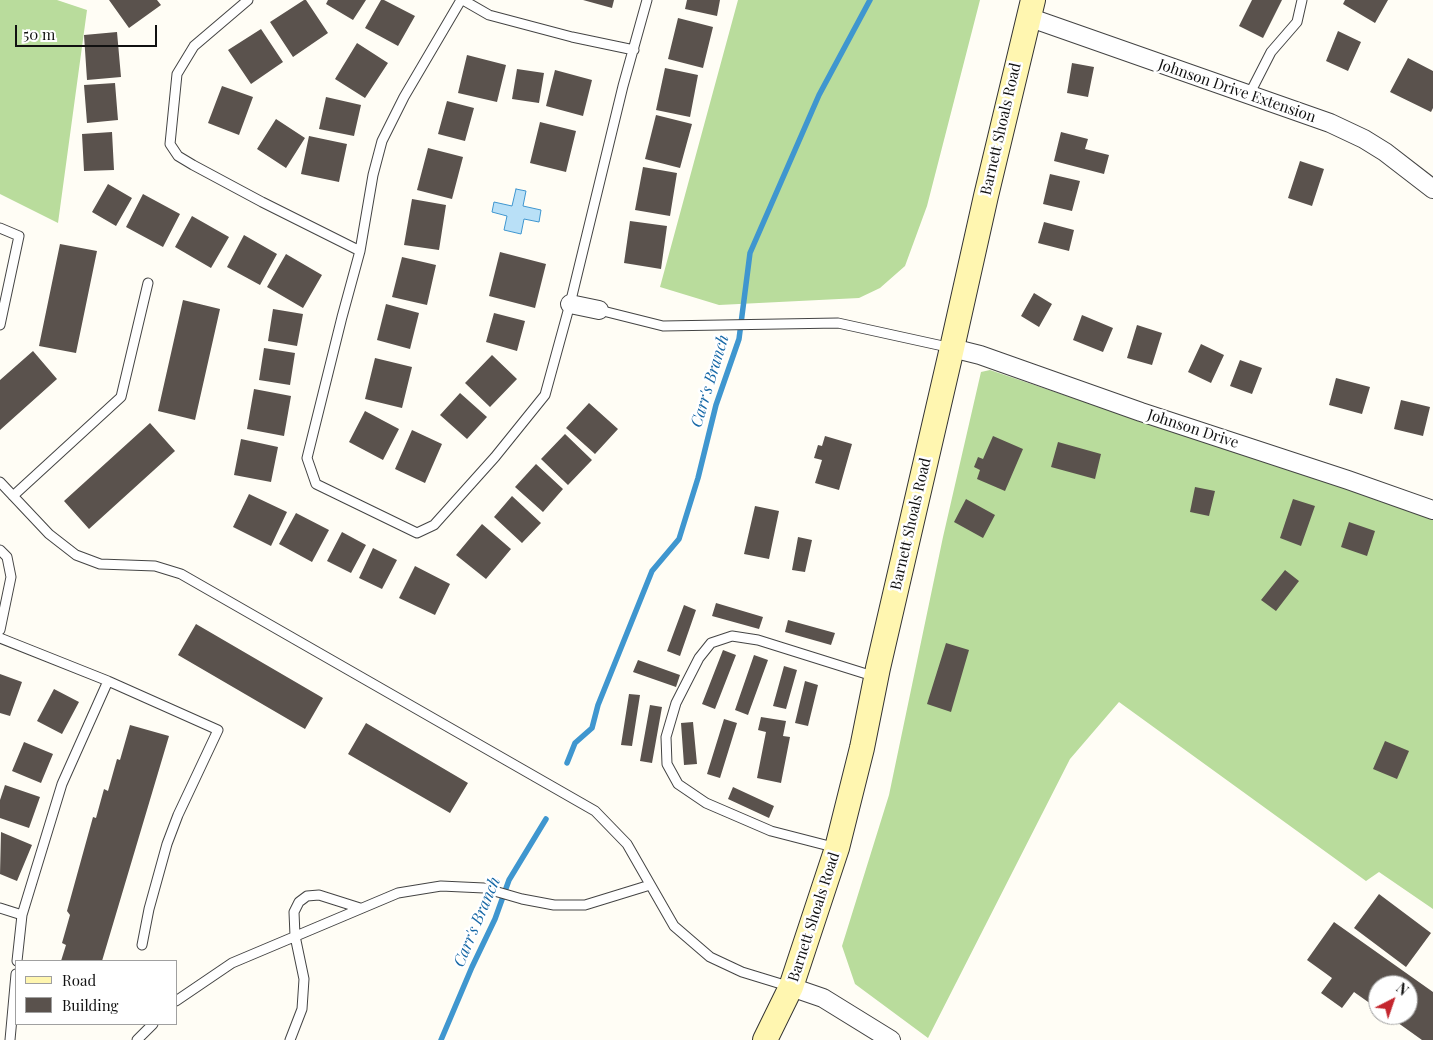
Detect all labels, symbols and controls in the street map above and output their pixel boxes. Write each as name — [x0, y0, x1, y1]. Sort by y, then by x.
scale bar — [18, 15, 160, 47]
text: 50 m — [23, 24, 55, 44]
street label: Johnson Drive Extension — [1156, 56, 1318, 126]
street label: Barnett Shoals Road — [977, 61, 1025, 197]
water label: Carr's Branch — [687, 332, 733, 430]
street label: Johnson Drive — [1145, 406, 1241, 452]
street label: Barnett Shoals Road — [887, 456, 935, 592]
street label: Barnett Shoals Road — [785, 850, 843, 984]
water label: Carr's Branch — [449, 874, 505, 970]
legend — [15, 960, 178, 1025]
text: Road — [62, 970, 96, 990]
north arrow — [1368, 975, 1418, 1025]
text: N — [1392, 979, 1413, 1000]
text: Building — [62, 995, 118, 1015]

